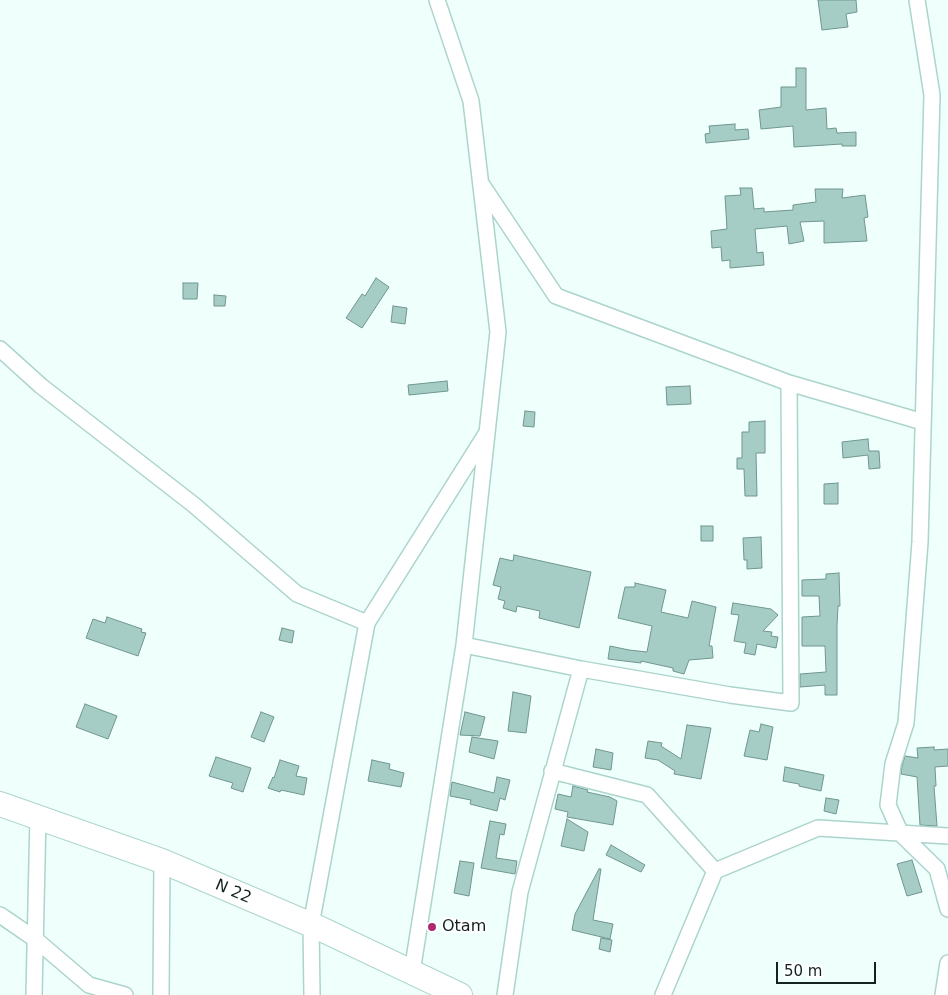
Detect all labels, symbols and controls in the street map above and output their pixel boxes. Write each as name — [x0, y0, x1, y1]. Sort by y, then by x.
street label: N 22 — [212, 876, 254, 908]
place label: Otam — [442, 917, 486, 937]
marker: Otam — [426, 921, 438, 933]
scale bar — [778, 952, 878, 984]
text: 50 m — [784, 962, 822, 980]

